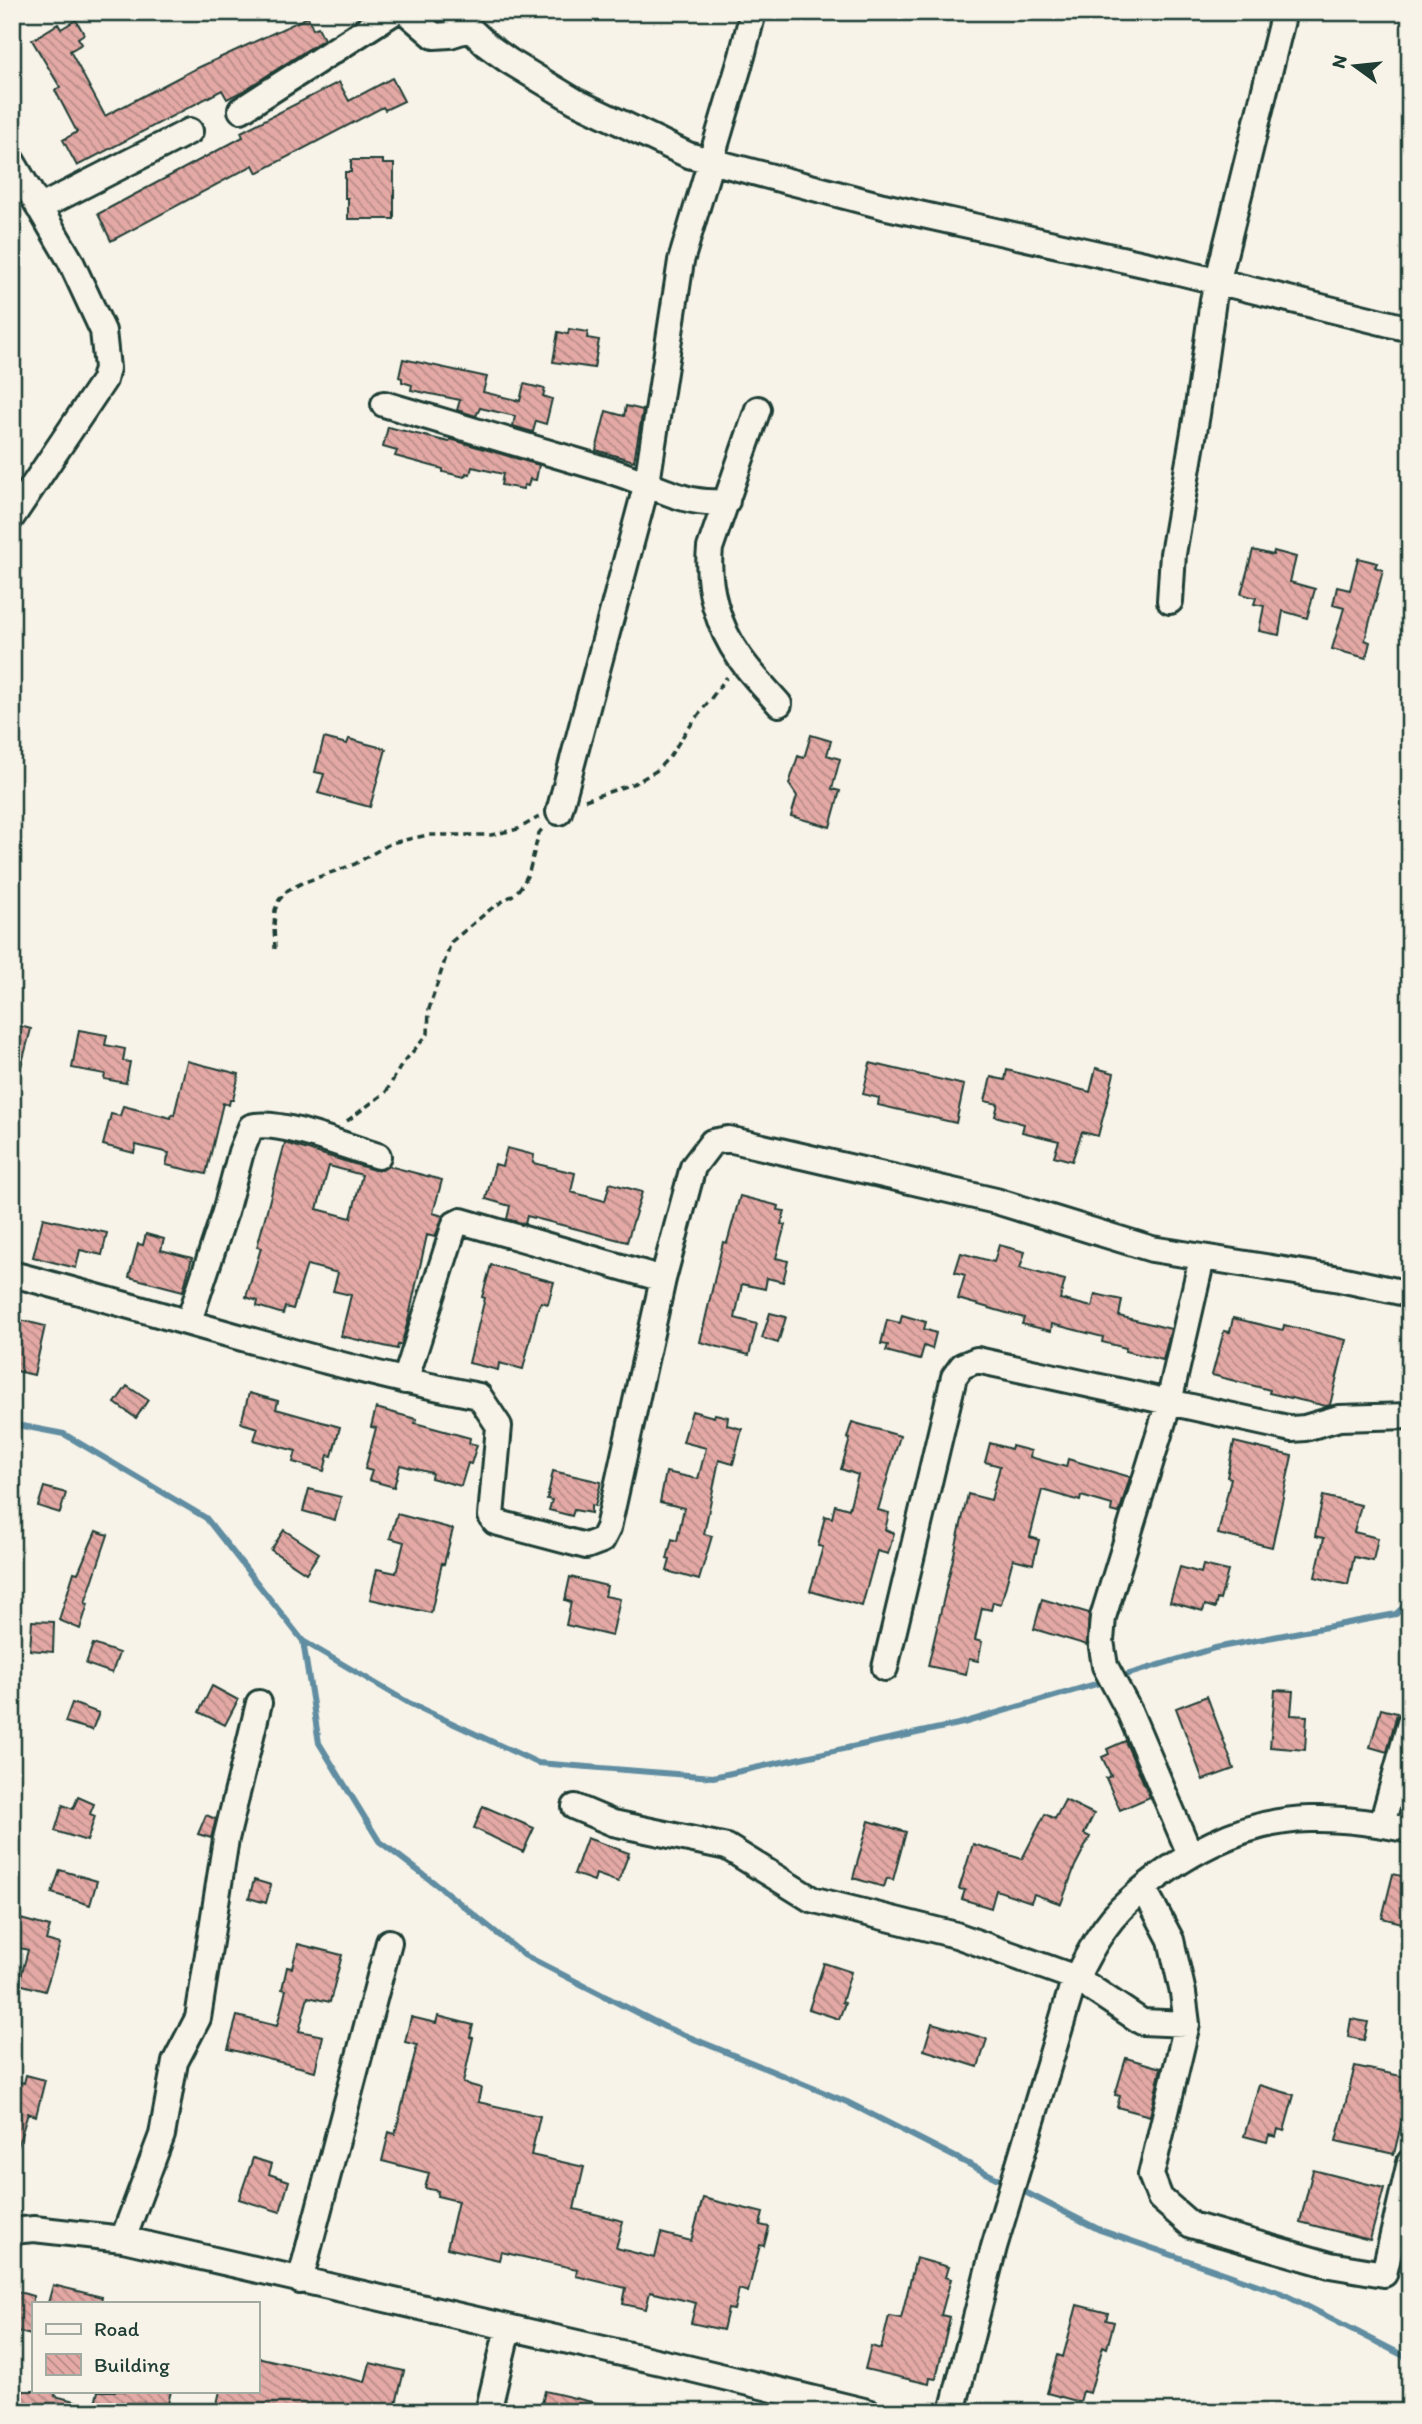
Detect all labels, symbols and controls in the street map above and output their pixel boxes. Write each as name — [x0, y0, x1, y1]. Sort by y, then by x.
north arrow — [1320, 32, 1390, 102]
text: N — [1326, 53, 1352, 71]
legend — [32, 2302, 259, 2392]
text: Road — [94, 2316, 140, 2341]
text: Building — [94, 2352, 170, 2377]

